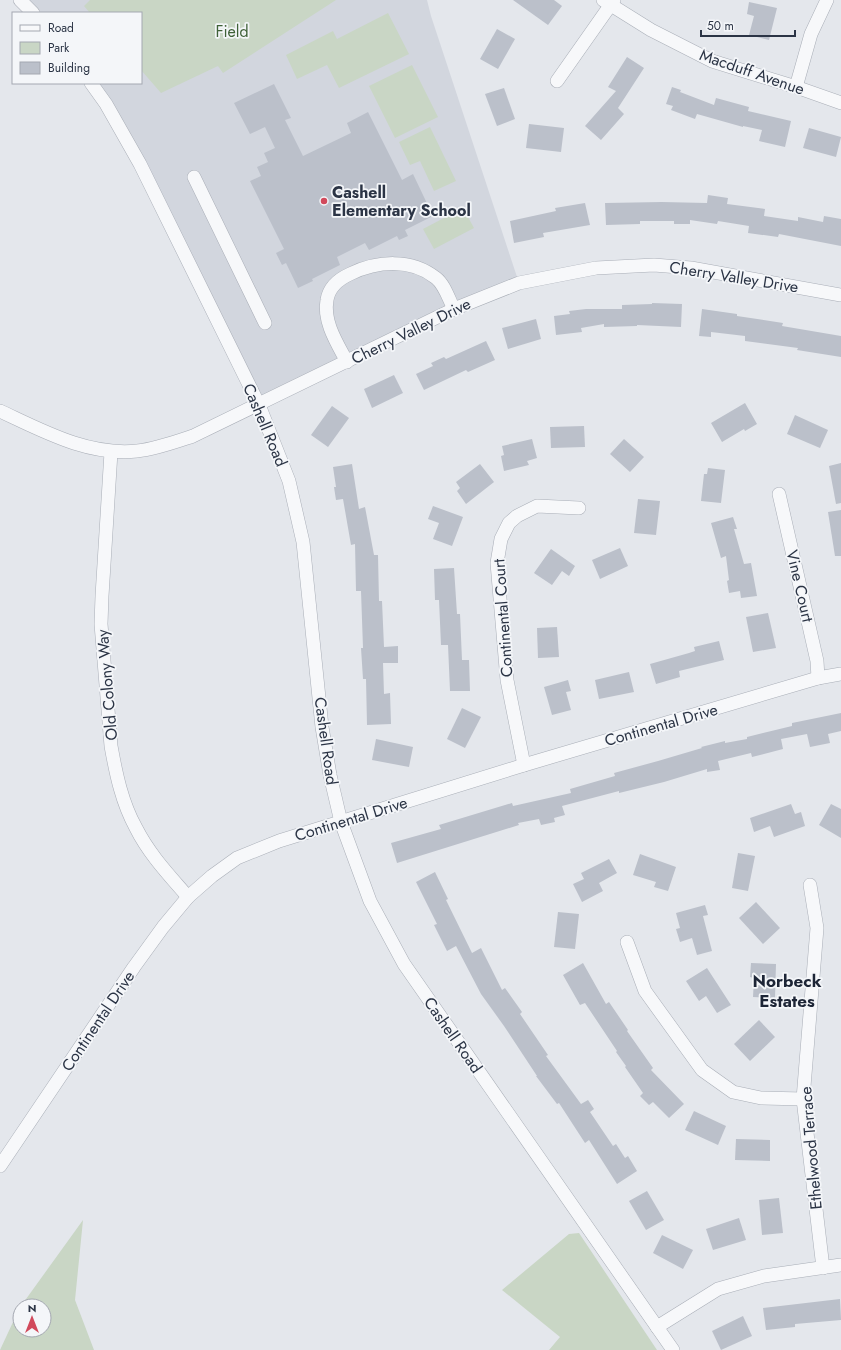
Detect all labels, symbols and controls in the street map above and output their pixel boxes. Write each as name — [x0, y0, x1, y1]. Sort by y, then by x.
legend — [12, 12, 142, 84]
scale bar — [701, 12, 795, 38]
text: 50 m — [707, 17, 734, 35]
text: Road — [48, 19, 74, 37]
park label: Field — [215, 20, 249, 43]
text: Park — [48, 39, 70, 57]
street label: Macduff Avenue — [696, 43, 808, 101]
text: Building — [48, 59, 90, 77]
place label: Cashell Elementary School — [332, 181, 471, 222]
marker: Cashell Elementary School — [319, 196, 329, 206]
street label: Cherry Valley Drive — [668, 255, 800, 299]
street label: Cherry Valley Drive — [347, 292, 475, 370]
street label: Cashell Road — [237, 380, 293, 470]
street label: Vine Court — [781, 548, 820, 625]
street label: Continental Court — [487, 558, 519, 678]
street label: Old Colony Way — [91, 628, 123, 742]
street label: Cashell Road — [308, 696, 344, 786]
street label: Continental Drive — [602, 698, 720, 752]
street label: Continental Drive — [292, 791, 410, 847]
street label: Continental Drive — [56, 966, 140, 1076]
district label: Norbeck Estates — [753, 969, 822, 1013]
street label: Cashell Road — [418, 992, 488, 1078]
street label: Ethelwood Terrace — [794, 1085, 828, 1211]
north arrow — [12, 1298, 52, 1338]
text: N — [28, 1300, 36, 1316]

